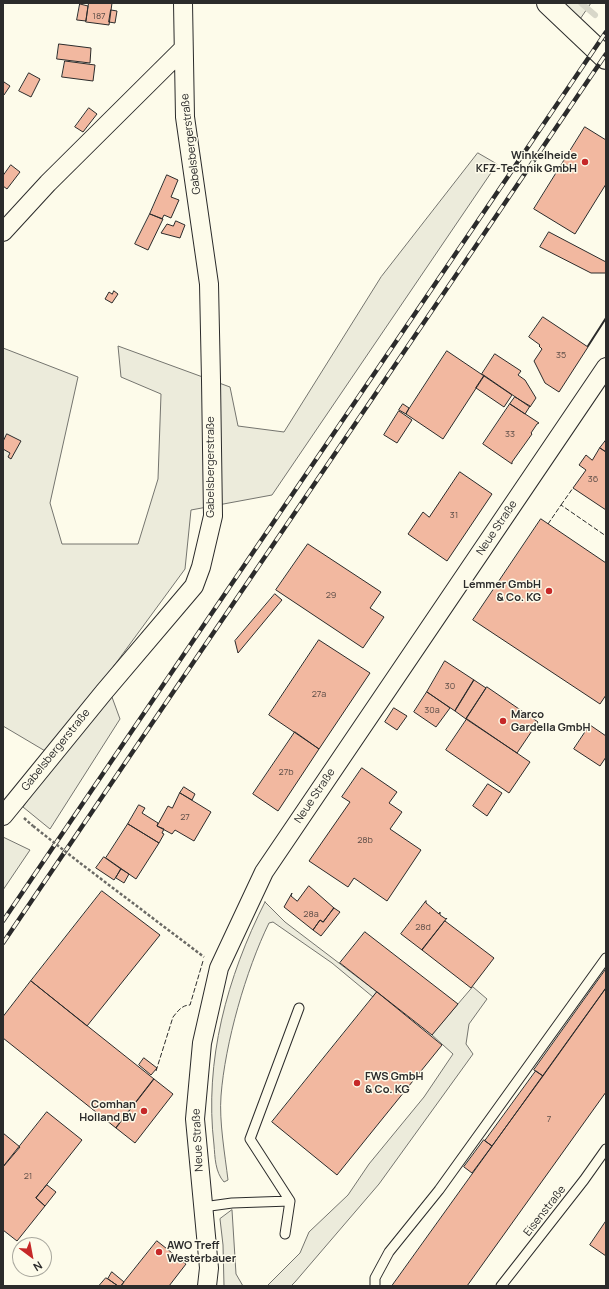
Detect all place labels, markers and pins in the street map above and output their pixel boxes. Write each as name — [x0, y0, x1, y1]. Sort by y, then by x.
place label: Winkelheide KFZ-Technik GmbH — [476, 149, 577, 175]
marker: Winkelheide KFZ-Technik GmbH — [580, 157, 590, 167]
place label: Lemmer GmbH & Co. KG — [463, 578, 541, 604]
marker: Lemmer GmbH & Co. KG — [544, 586, 554, 596]
place label: Marco Gardella GmbH — [511, 708, 590, 734]
marker: Marco Gardella GmbH — [498, 716, 508, 726]
place label: FWS GmbH & Co. KG — [365, 1070, 423, 1096]
marker: FWS GmbH & Co. KG — [352, 1078, 362, 1088]
place label: Comhan Holland BV — [79, 1098, 136, 1124]
marker: Comhan Holland BV — [139, 1106, 149, 1116]
place label: AWO Treff Westerbauer — [167, 1239, 236, 1265]
marker: AWO Treff Westerbauer — [154, 1247, 164, 1257]

